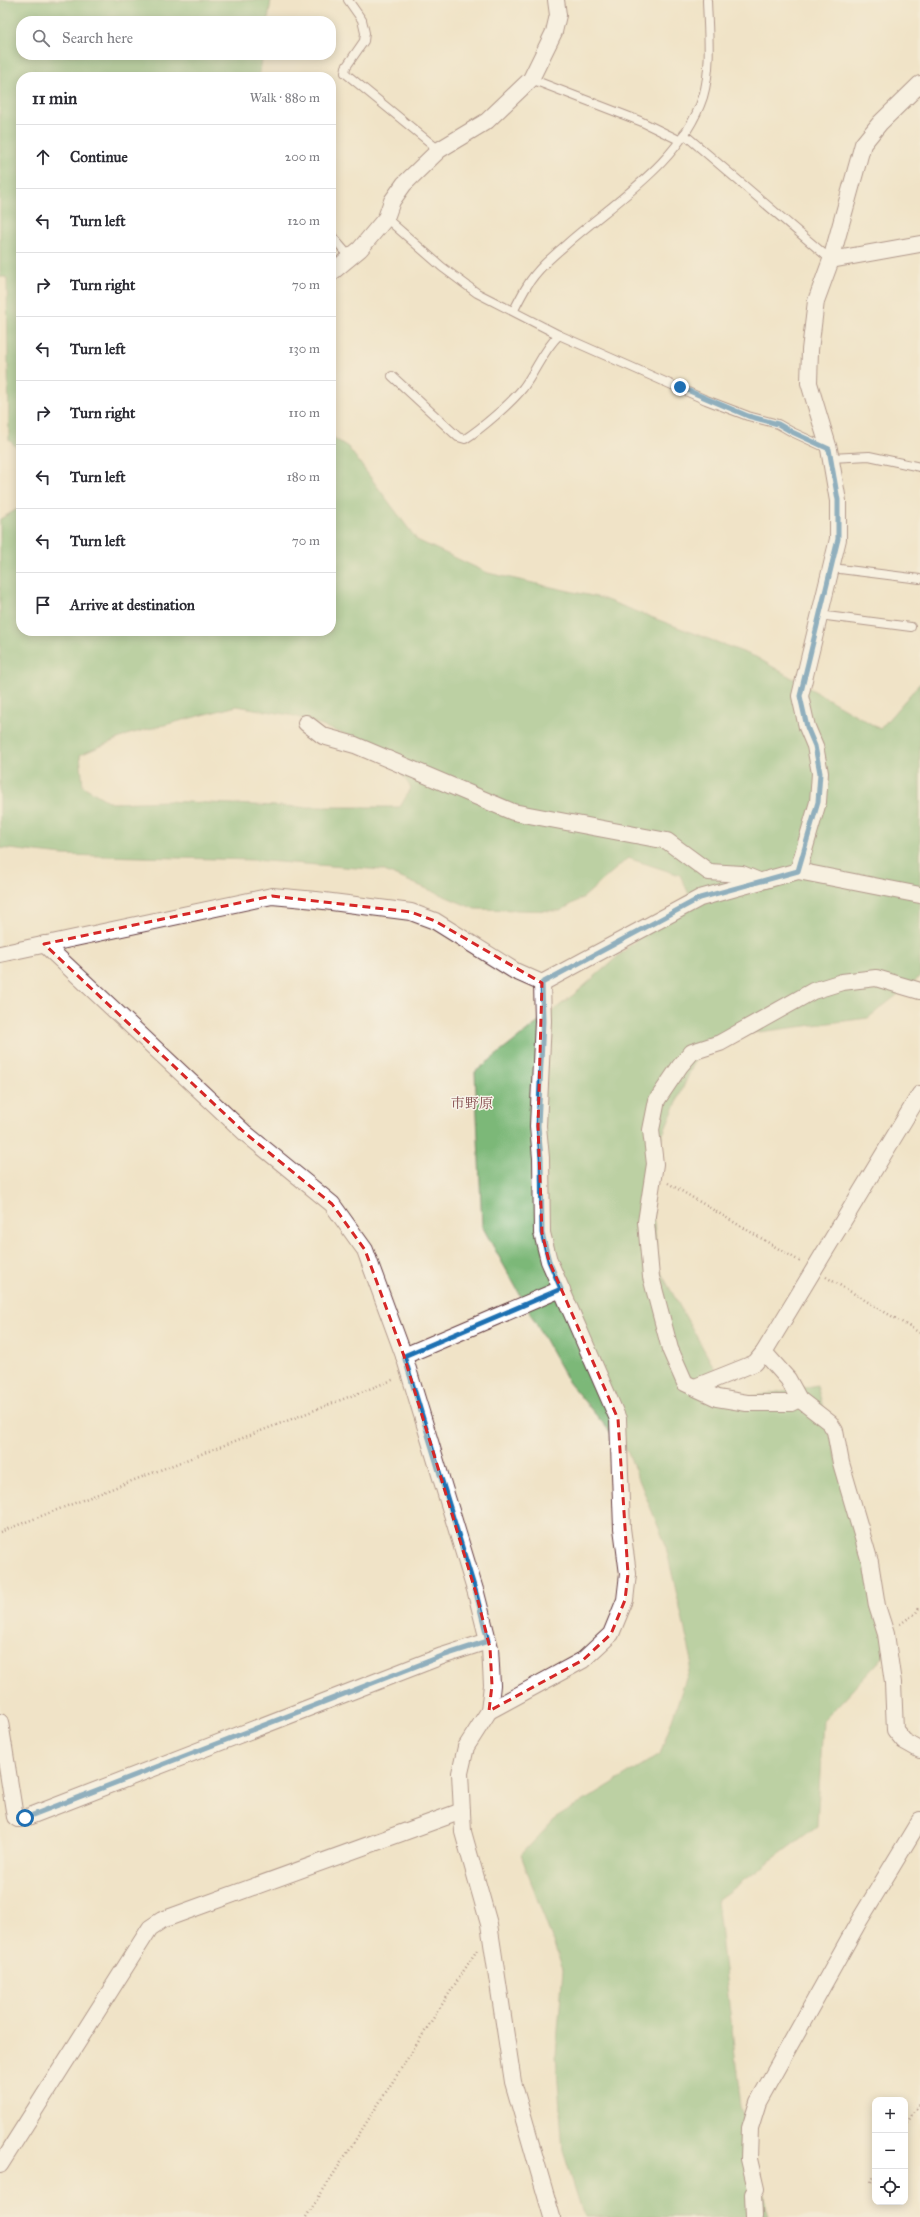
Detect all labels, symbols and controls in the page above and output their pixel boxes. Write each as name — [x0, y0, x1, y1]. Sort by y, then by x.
search box — [16, 16, 336, 60]
icon: search — [30, 27, 52, 49]
text: Search here — [62, 29, 133, 47]
text: 11 min — [32, 88, 77, 109]
text: Walk · 880 m — [250, 90, 320, 106]
icon: ahead — [32, 146, 54, 168]
text: Continue — [70, 148, 128, 166]
text: 200 m — [285, 149, 320, 165]
icon: left — [32, 210, 54, 232]
text: Turn left — [70, 212, 126, 230]
text: 120 m — [287, 213, 320, 229]
icon: right — [32, 274, 54, 296]
text: Turn right — [70, 276, 135, 294]
text: 70 m — [292, 277, 320, 293]
icon: left — [32, 338, 54, 360]
text: Turn left — [70, 340, 126, 358]
text: 130 m — [288, 341, 320, 357]
route end — [671, 378, 689, 396]
icon: right — [32, 402, 54, 424]
text: Turn right — [70, 404, 135, 422]
text: 110 m — [288, 405, 320, 421]
icon: left — [32, 466, 54, 488]
text: Turn left — [70, 468, 126, 486]
text: 180 m — [287, 469, 320, 485]
icon: left — [32, 530, 54, 552]
text: Turn left — [70, 532, 126, 550]
text: 70 m — [292, 533, 320, 549]
icon: arrive — [32, 594, 54, 616]
text: Arrive at destination — [70, 596, 195, 614]
district label: 市野原 — [451, 1095, 493, 1112]
route start — [16, 1809, 34, 1827]
map controls — [872, 2097, 908, 2205]
button: + — [872, 2097, 908, 2133]
button: − — [872, 2133, 908, 2169]
button: locate — [872, 2169, 908, 2205]

